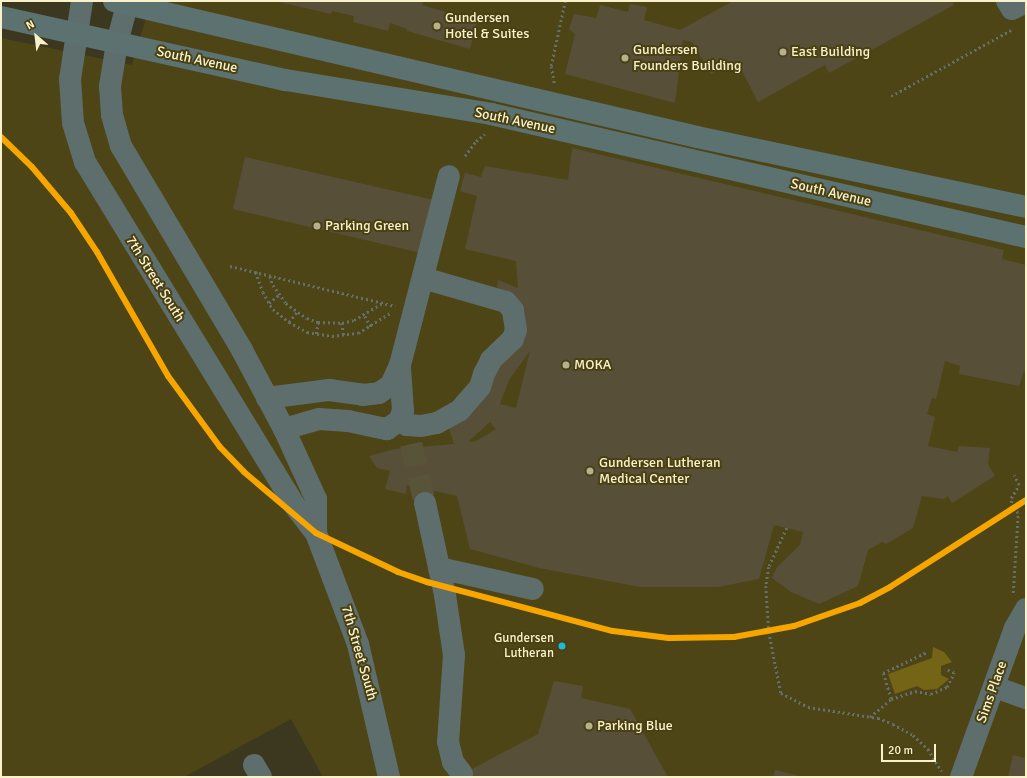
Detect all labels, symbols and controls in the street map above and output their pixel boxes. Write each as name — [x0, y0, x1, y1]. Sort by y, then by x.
place label: Gundersen Hotel & Suites — [445, 10, 529, 42]
north arrow — [16, 16, 56, 56]
text: N — [24, 17, 37, 32]
marker: Gundersen Hotel & Suites — [432, 21, 442, 31]
place label: Gundersen Founders Building — [633, 42, 741, 74]
street label: South Avenue — [155, 43, 239, 77]
place label: East Building — [791, 44, 870, 60]
marker: East Building — [778, 47, 788, 57]
marker: Gundersen Founders Building — [620, 53, 630, 63]
street label: South Avenue — [473, 104, 557, 138]
street label: South Avenue — [789, 176, 873, 210]
place label: Parking Green — [325, 218, 409, 234]
marker: Parking Green — [312, 221, 322, 231]
street label: 7th Street South — [122, 233, 188, 325]
place label: MOKA — [574, 357, 611, 373]
marker: MOKA — [561, 360, 571, 370]
place label: Gundersen Lutheran Medical Center — [599, 455, 721, 488]
marker: Gundersen Lutheran Medical Center — [584, 465, 596, 477]
street label: 7th Street South — [337, 604, 381, 702]
place label: Gundersen Lutheran — [494, 631, 554, 662]
marker: Gundersen Lutheran — [557, 641, 567, 651]
street label: Sims Place — [973, 659, 1011, 725]
place label: Parking Blue — [597, 718, 673, 734]
marker: Parking Blue — [584, 721, 594, 731]
scale bar — [883, 736, 938, 762]
text: 20 m — [888, 743, 913, 758]

